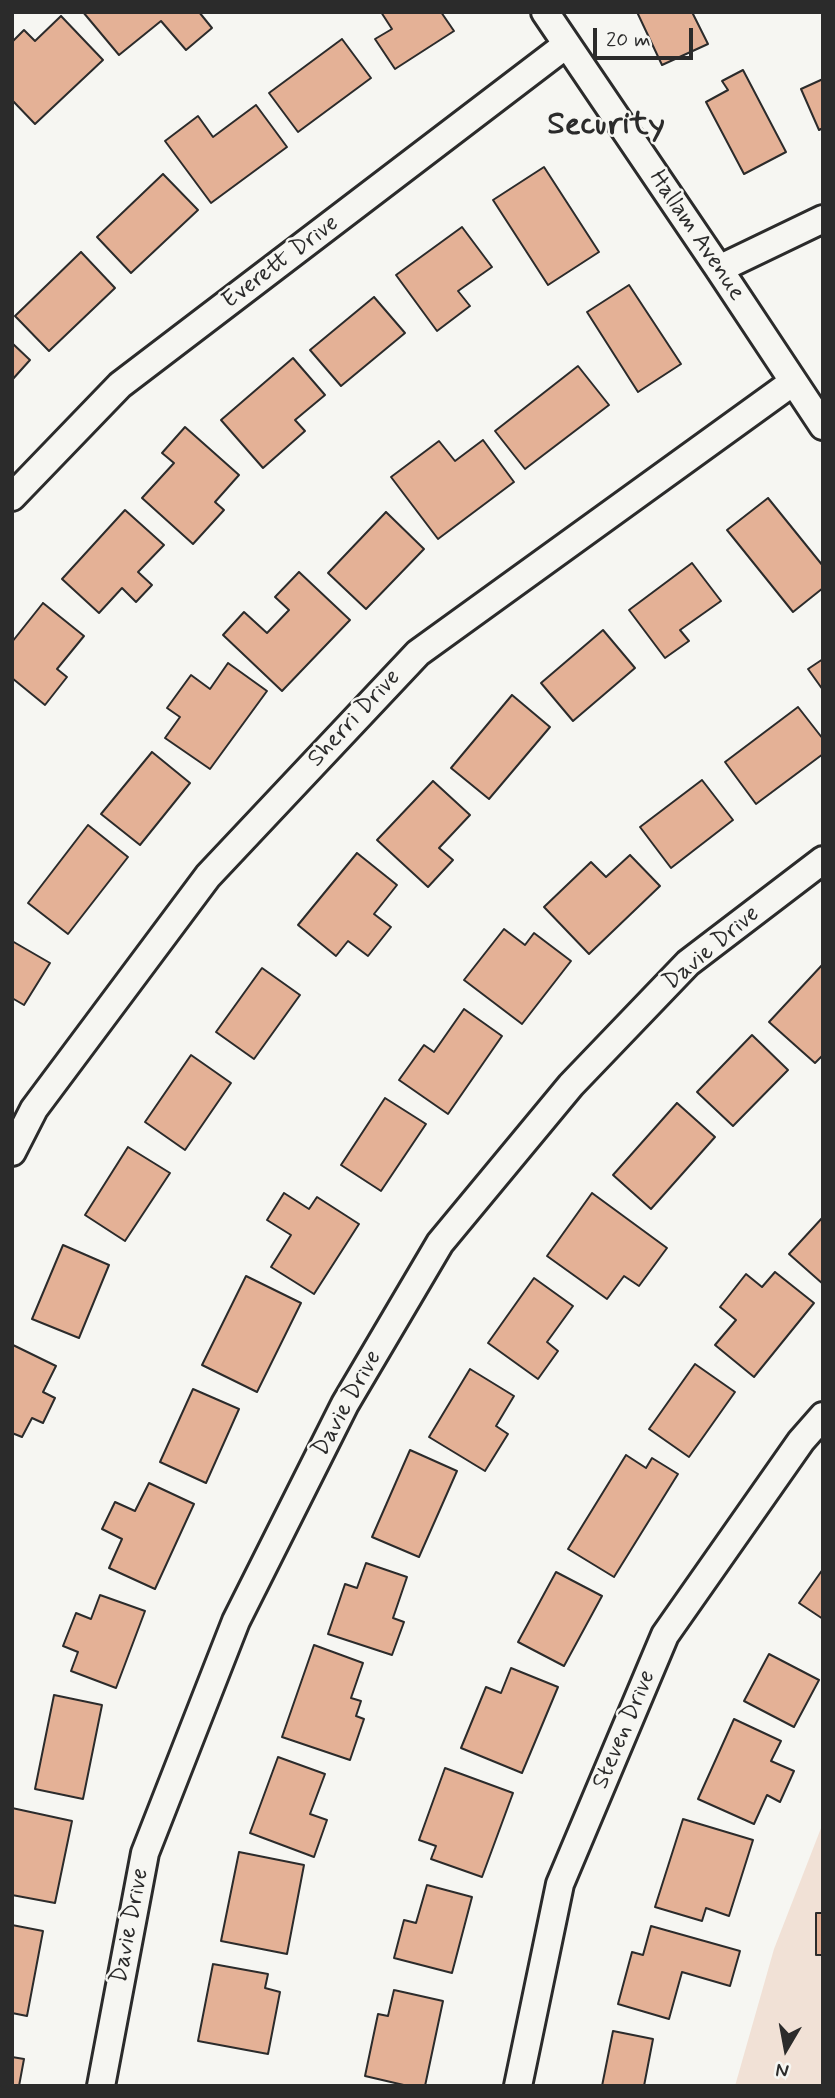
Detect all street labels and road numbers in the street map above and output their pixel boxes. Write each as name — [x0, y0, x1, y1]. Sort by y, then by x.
street label: Hallam Avenue — [642, 165, 750, 307]
street label: Everett Drive — [217, 210, 345, 316]
street label: Sherri Drive — [303, 664, 407, 774]
street label: Davie Drive — [658, 900, 766, 998]
street label: Davie Drive — [307, 1346, 389, 1462]
street label: Steven Drive — [587, 1666, 663, 1794]
street label: Davie Drive — [106, 1866, 156, 1986]

